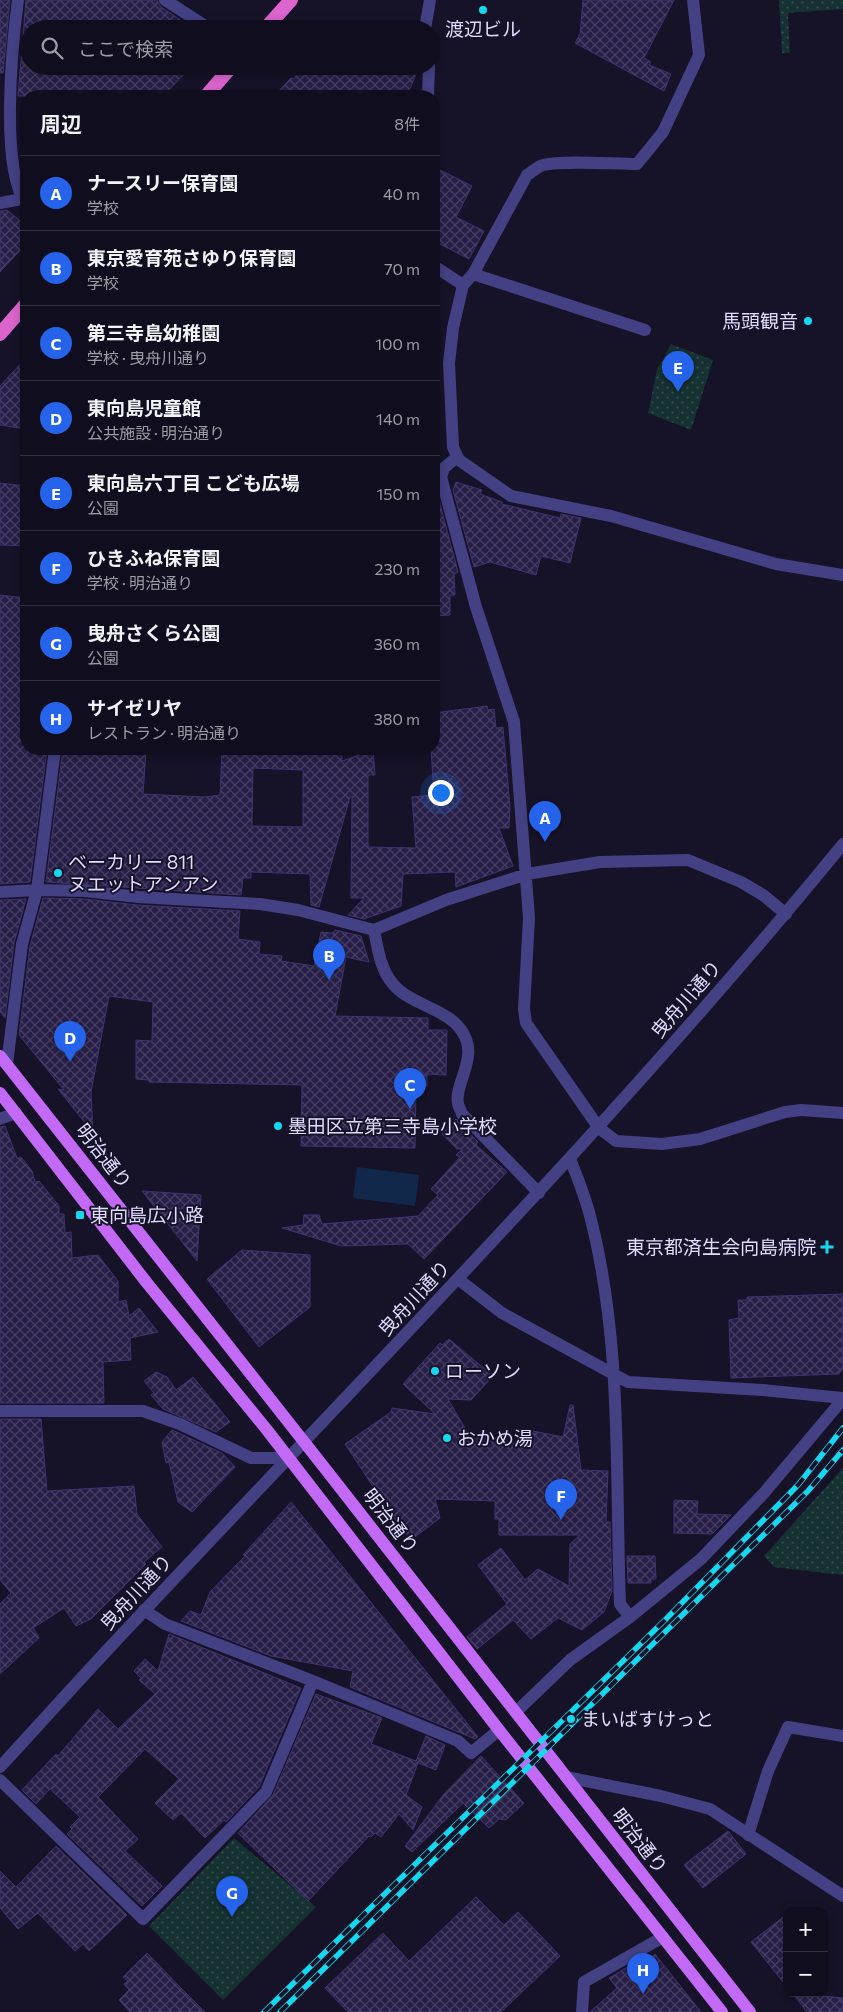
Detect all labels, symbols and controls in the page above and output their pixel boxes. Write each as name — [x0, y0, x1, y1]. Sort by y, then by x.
marker: 渡辺ビル — [477, 4, 489, 16]
place label: 渡辺ビル — [445, 17, 521, 40]
search box — [20, 20, 440, 75]
icon: search — [38, 34, 66, 62]
text: ここで検索 — [78, 37, 173, 60]
text: 周辺 — [40, 111, 82, 136]
text: 8件 — [394, 114, 420, 133]
text: ナースリー保育園 — [87, 171, 238, 194]
text: A — [50, 184, 62, 203]
text: 40 m — [383, 184, 420, 203]
text: 学校 — [87, 198, 119, 217]
text: 東京愛育苑さゆり保育園 — [87, 246, 296, 269]
text: B — [51, 259, 61, 278]
text: 70 m — [384, 259, 420, 278]
text: 学校 — [87, 273, 119, 292]
place label: 馬頭観音 — [722, 309, 798, 332]
marker: 馬頭観音 — [802, 315, 814, 327]
text: 第三寺島幼稚園 — [87, 321, 220, 344]
text: C — [51, 334, 61, 353]
text: 100 m — [375, 334, 420, 353]
text: 学校 · 曳舟川通り — [87, 348, 209, 367]
pin: E — [662, 351, 694, 392]
text: 東向島児童館 — [87, 396, 201, 419]
text: D — [50, 409, 62, 428]
text: 140 m — [376, 409, 420, 428]
text: 公共施設 · 明治通り — [87, 423, 225, 442]
text: 東向島六丁目 こども広場 — [87, 471, 300, 494]
text: E — [51, 484, 61, 503]
text: 150 m — [377, 484, 420, 503]
text: 公園 — [87, 498, 119, 517]
text: ひきふね保育園 — [87, 546, 220, 569]
text: F — [51, 559, 61, 578]
text: 230 m — [375, 559, 420, 578]
text: 学校 · 明治通り — [87, 573, 193, 592]
text: 曳舟さくら公園 — [87, 621, 220, 644]
text: G — [50, 634, 62, 653]
text: 360 m — [374, 634, 420, 653]
text: 公園 — [87, 648, 119, 667]
text: サイゼリヤ — [87, 696, 182, 719]
text: H — [50, 709, 62, 728]
text: 380 m — [374, 709, 420, 728]
text: レストラン · 明治通り — [87, 723, 241, 742]
your location — [428, 780, 454, 806]
pin: A — [529, 801, 561, 842]
place label: ベーカリー 811 ヌエットアンアン — [68, 850, 218, 895]
marker: ベーカリー 811 ヌエットアンアン — [52, 867, 64, 879]
pin: B — [313, 939, 345, 980]
street label: 曳舟川通り — [646, 955, 725, 1042]
pin: D — [54, 1021, 86, 1062]
pin: C — [394, 1068, 426, 1109]
place label: 墨田区立第三寺島小学校 — [288, 1114, 497, 1137]
street label: 明治通り — [72, 1119, 137, 1193]
marker: 墨田区立第三寺島小学校 — [272, 1120, 284, 1132]
place label: 東向島広小路 — [90, 1203, 204, 1226]
marker: 東向島広小路 — [74, 1209, 86, 1221]
place label: 東京都済生会向島病院 — [626, 1235, 816, 1258]
marker: 東京都済生会向島病院 — [820, 1240, 834, 1254]
street label: 曳舟川通り — [373, 1255, 454, 1340]
place label: ローソン — [445, 1359, 521, 1382]
marker: ローソン — [429, 1365, 441, 1377]
place label: おかめ湯 — [457, 1426, 533, 1449]
marker: おかめ湯 — [441, 1432, 453, 1444]
pin: F — [545, 1479, 577, 1520]
street label: 明治通り — [359, 1484, 424, 1558]
street label: 曳舟川通り — [95, 1549, 176, 1634]
place label: まいばすけっと — [581, 1707, 714, 1730]
marker: まいばすけっと — [565, 1713, 577, 1725]
street label: 明治通り — [608, 1804, 673, 1878]
pin: G — [216, 1876, 248, 1917]
map controls — [783, 1907, 828, 1997]
button: + — [783, 1907, 828, 1952]
button: − — [783, 1952, 828, 1997]
pin: H — [627, 1953, 659, 1994]

